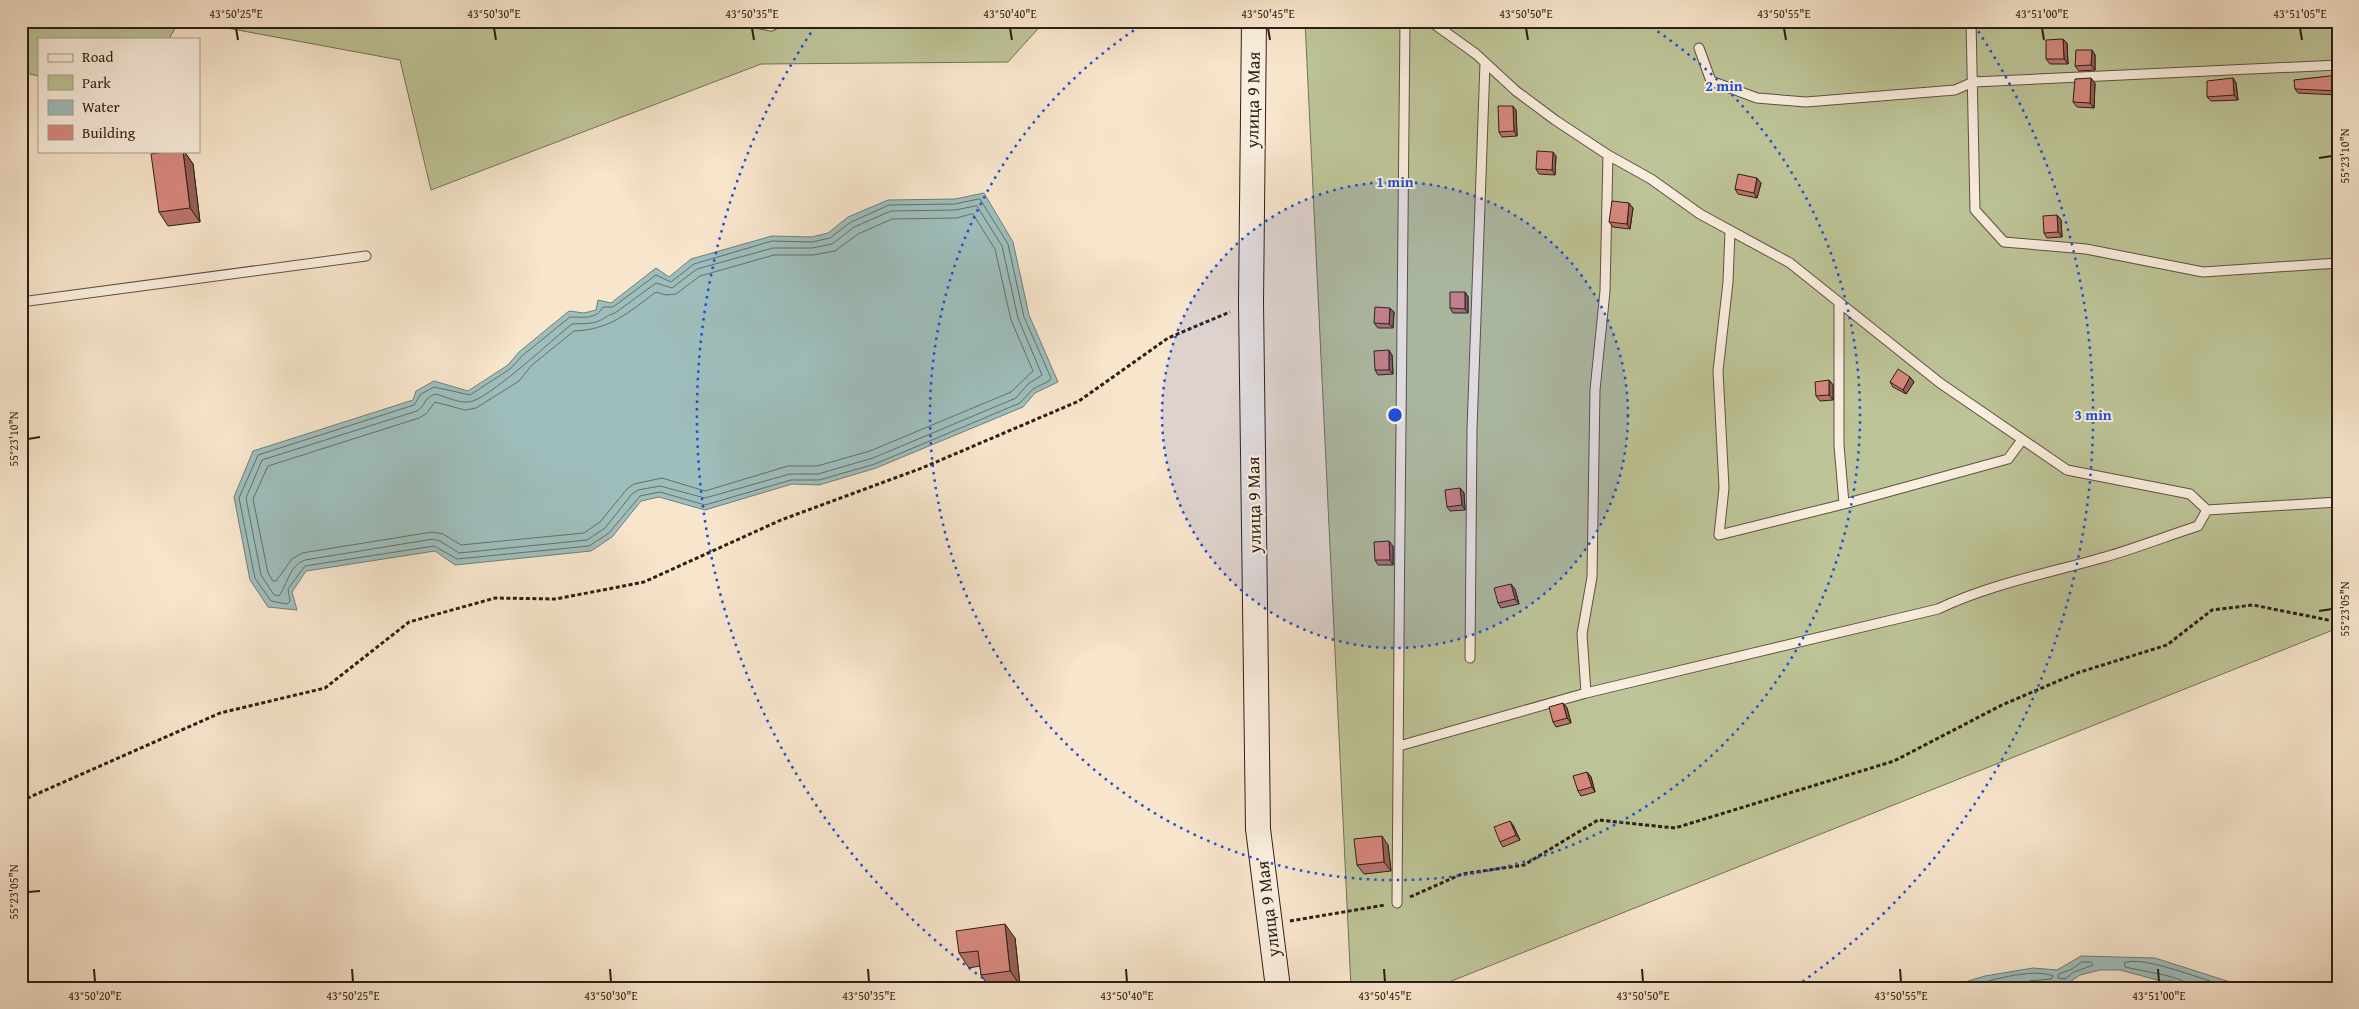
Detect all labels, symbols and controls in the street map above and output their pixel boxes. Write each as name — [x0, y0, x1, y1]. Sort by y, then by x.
text: 43°50'25"E — [209, 5, 263, 22]
text: 43°50'30"E — [467, 5, 521, 22]
text: 43°50'35"E — [725, 5, 779, 22]
text: 43°50'40"E — [983, 5, 1037, 22]
text: 43°50'45"E — [1241, 5, 1295, 22]
text: 43°50'50"E — [1499, 5, 1553, 22]
text: 43°50'55"E — [1757, 5, 1811, 22]
text: 43°51'00"E — [2015, 5, 2069, 22]
text: 43°51'05"E — [2273, 5, 2327, 22]
legend — [38, 38, 200, 152]
text: Road — [82, 46, 113, 67]
street label: улица 9 Мая — [1238, 51, 1267, 150]
text: Park — [82, 72, 111, 93]
text: 2 min — [1705, 75, 1743, 96]
text: Water — [82, 96, 120, 117]
text: Building — [82, 122, 136, 143]
text: 55°23'10"N — [2336, 128, 2353, 184]
text: 1 min — [1376, 171, 1414, 192]
text: 3 min — [2074, 404, 2112, 425]
centre of rings — [1386, 406, 1404, 424]
text: 55°23'10"N — [5, 411, 22, 467]
street label: улица 9 Мая — [1239, 456, 1268, 555]
text: 55°23'05"N — [2336, 581, 2353, 637]
street label: улица 9 Мая — [1248, 859, 1287, 960]
text: 55°23'05"N — [5, 864, 22, 920]
text: 43°50'20"E — [68, 987, 122, 1004]
text: 43°50'25"E — [326, 987, 380, 1004]
text: 43°50'30"E — [584, 987, 638, 1004]
text: 43°50'35"E — [842, 987, 896, 1004]
text: 43°50'40"E — [1100, 987, 1154, 1004]
text: 43°50'45"E — [1358, 987, 1412, 1004]
text: 43°50'50"E — [1616, 987, 1670, 1004]
text: 43°50'55"E — [1874, 987, 1928, 1004]
text: 43°51'00"E — [2132, 987, 2186, 1004]

